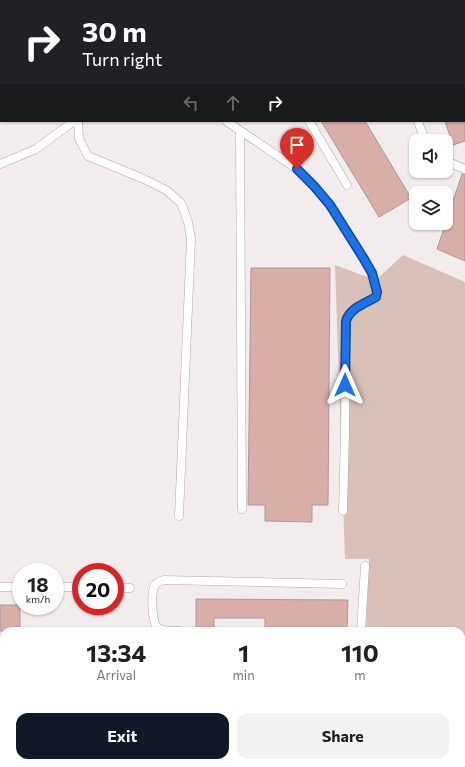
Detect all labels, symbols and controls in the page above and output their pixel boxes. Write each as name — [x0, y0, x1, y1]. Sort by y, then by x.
text: 30 m — [82, 14, 147, 48]
icon: right — [16, 16, 68, 68]
text: Turn right — [82, 48, 162, 70]
icon: left — [180, 92, 202, 114]
icon: ahead — [222, 92, 244, 114]
icon: right — [264, 92, 286, 114]
pin — [280, 128, 314, 169]
icon: arrive — [286, 134, 308, 156]
map controls — [409, 134, 453, 230]
button: sound — [409, 134, 453, 178]
button: layers — [409, 186, 453, 230]
position arrow — [324, 364, 366, 406]
speed limit sign: 20 — [72, 563, 124, 615]
text: 18 — [27, 572, 49, 596]
text: km/h — [26, 593, 50, 605]
text: 13:34 — [86, 638, 146, 667]
text: 1 — [238, 638, 249, 667]
text: 110 — [341, 638, 379, 667]
text: Arrival — [97, 667, 136, 683]
text: min — [233, 667, 255, 683]
text: m — [354, 667, 365, 683]
button: Exit — [16, 713, 229, 759]
button: Share — [237, 713, 449, 759]

